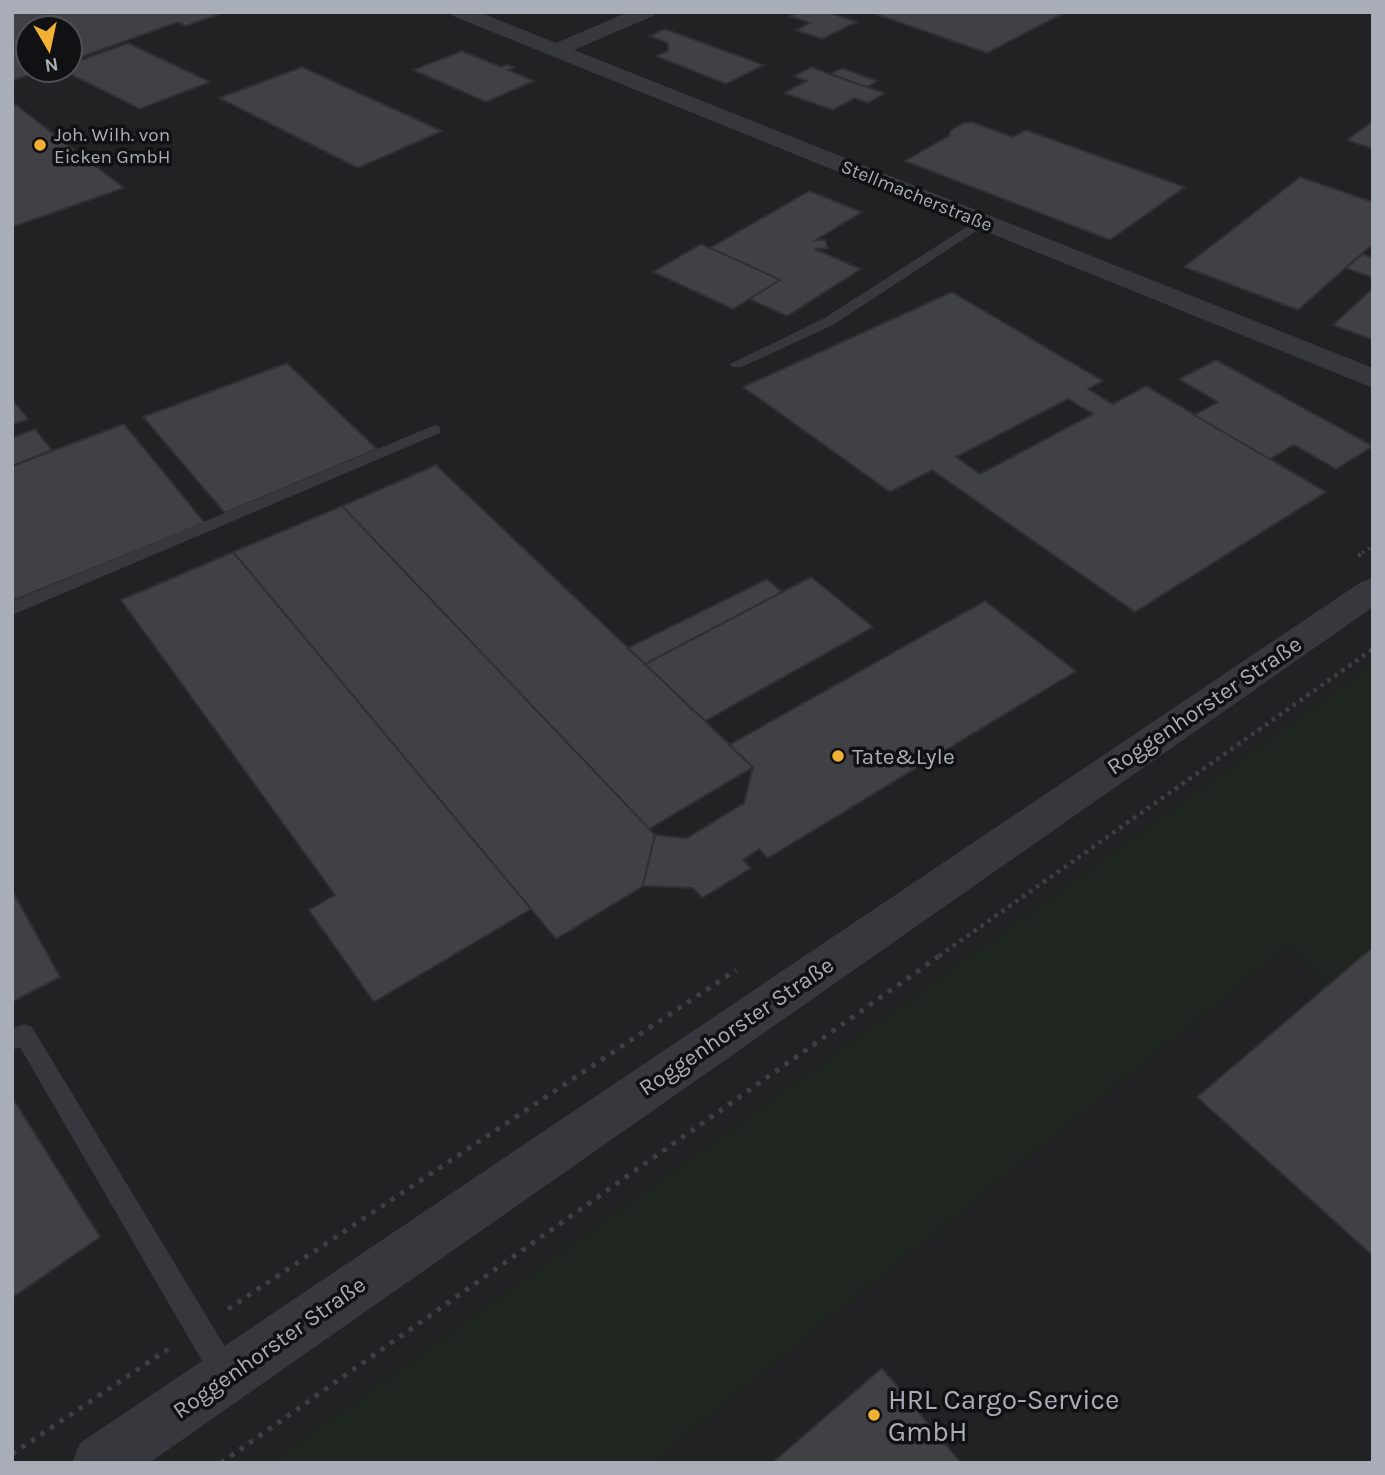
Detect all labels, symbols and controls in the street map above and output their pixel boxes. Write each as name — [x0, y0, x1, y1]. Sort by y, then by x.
north arrow — [14, 14, 84, 84]
text: N — [43, 53, 60, 77]
place label: Joh. Wilh. von Eicken GmbH — [54, 124, 171, 168]
marker: Joh. Wilh. von Eicken GmbH — [32, 137, 48, 153]
street label: Stellmacherstraße — [838, 156, 995, 236]
street label: Roggenhorster Straße — [1102, 630, 1307, 781]
place label: Tate&Lyle — [852, 743, 955, 770]
marker: Tate&Lyle — [830, 748, 846, 764]
street label: Roggenhorster Straße — [634, 951, 839, 1102]
street label: Roggenhorster Straße — [168, 1271, 371, 1424]
place label: HRL Cargo-Service GmbH — [888, 1383, 1119, 1448]
marker: HRL Cargo-Service GmbH — [866, 1407, 882, 1423]

